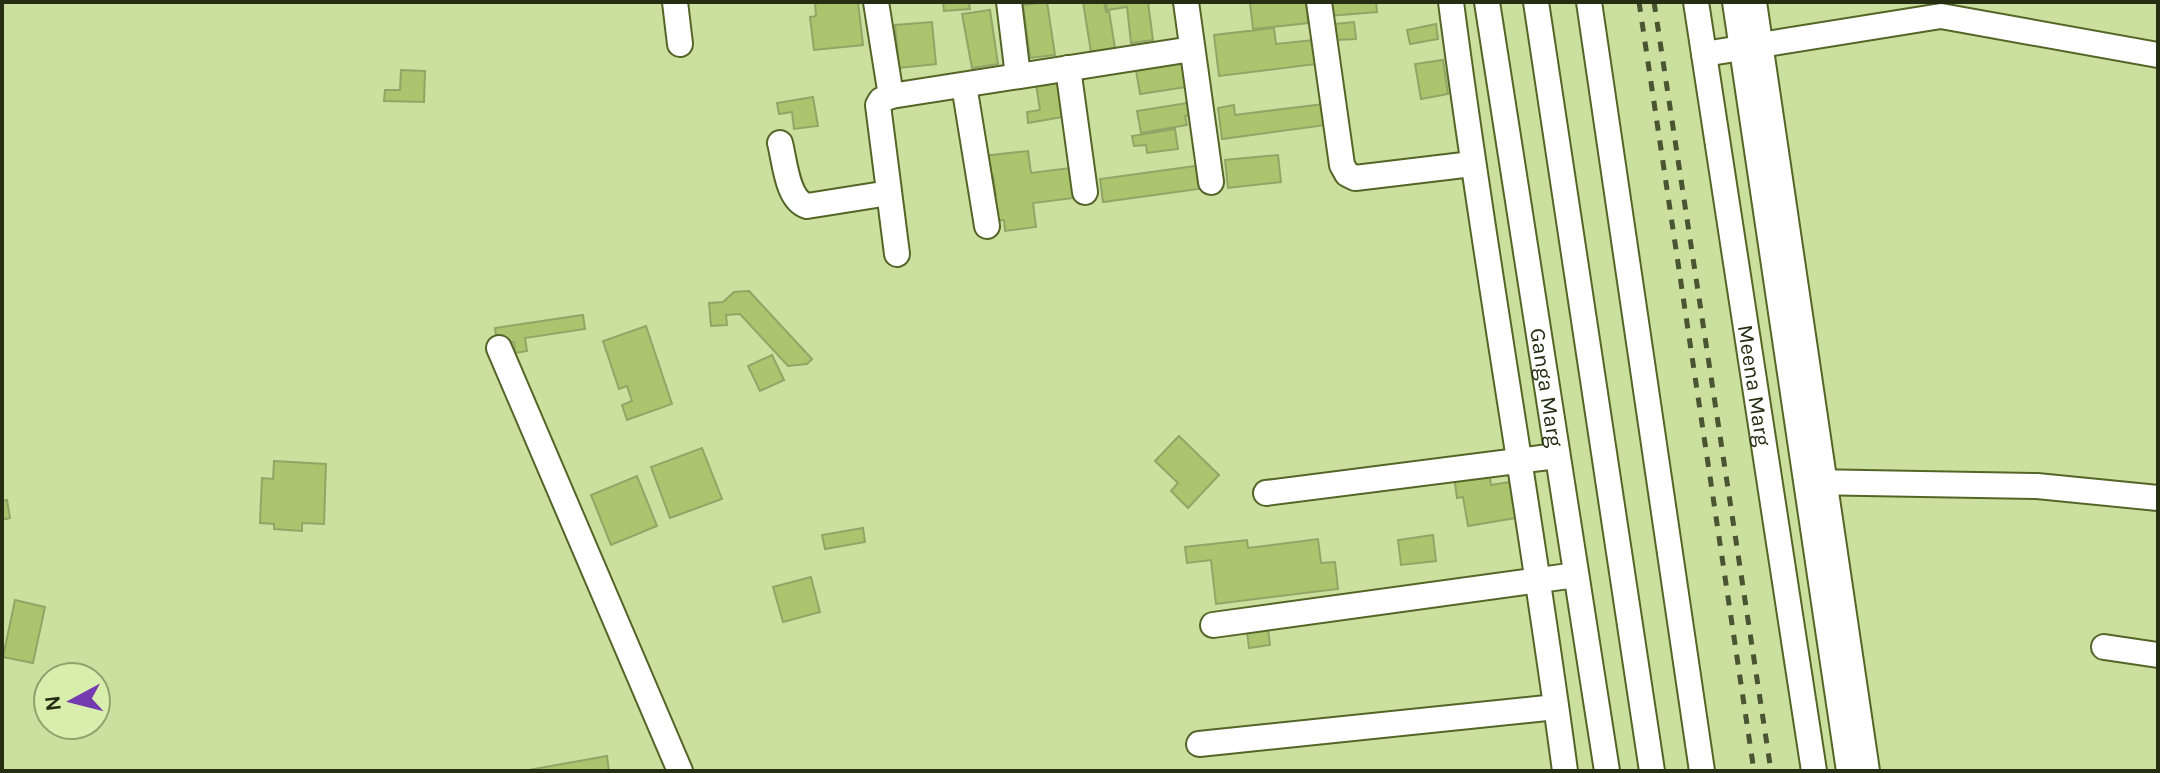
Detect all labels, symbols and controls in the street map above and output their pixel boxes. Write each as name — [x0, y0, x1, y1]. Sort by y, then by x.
street label: Meena Marg — [1732, 323, 1776, 449]
street label: Ganga Marg — [1524, 326, 1568, 449]
north arrow — [32, 661, 112, 741]
text: N — [39, 694, 67, 713]

